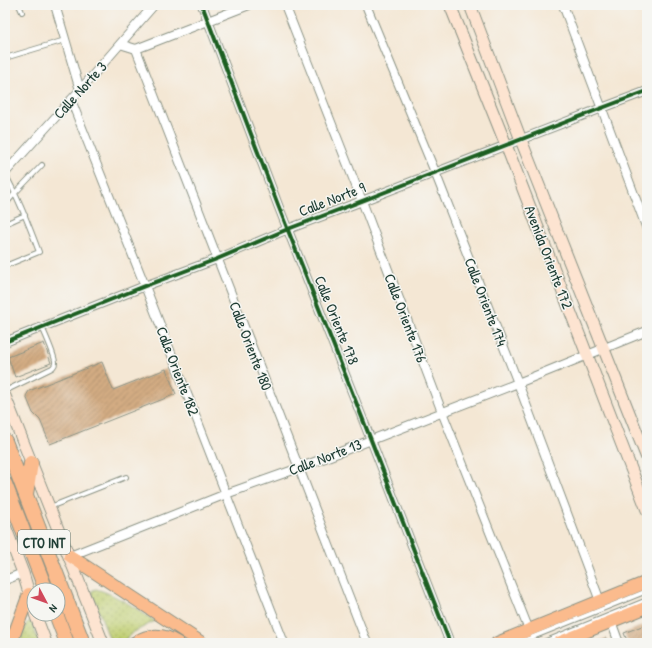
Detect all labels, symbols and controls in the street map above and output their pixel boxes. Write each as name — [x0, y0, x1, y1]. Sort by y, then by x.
street label: Calle Norte 3 — [48, 56, 112, 123]
street label: Calle Norte 9 — [296, 177, 369, 221]
street label: Avenida Oriente 172 — [520, 202, 578, 312]
street label: Calle Oriente 174 — [459, 255, 513, 350]
street label: Calle Oriente 176 — [379, 271, 433, 365]
street label: Calle Oriente 178 — [310, 272, 364, 368]
street label: Calle Oriente 180 — [224, 299, 278, 394]
street label: Calle Oriente 182 — [151, 323, 205, 419]
street label: Calle Norte 13 — [286, 433, 365, 481]
road number: CTO INT — [18, 530, 70, 554]
north arrow — [26, 582, 66, 622]
text: N — [46, 602, 61, 615]

